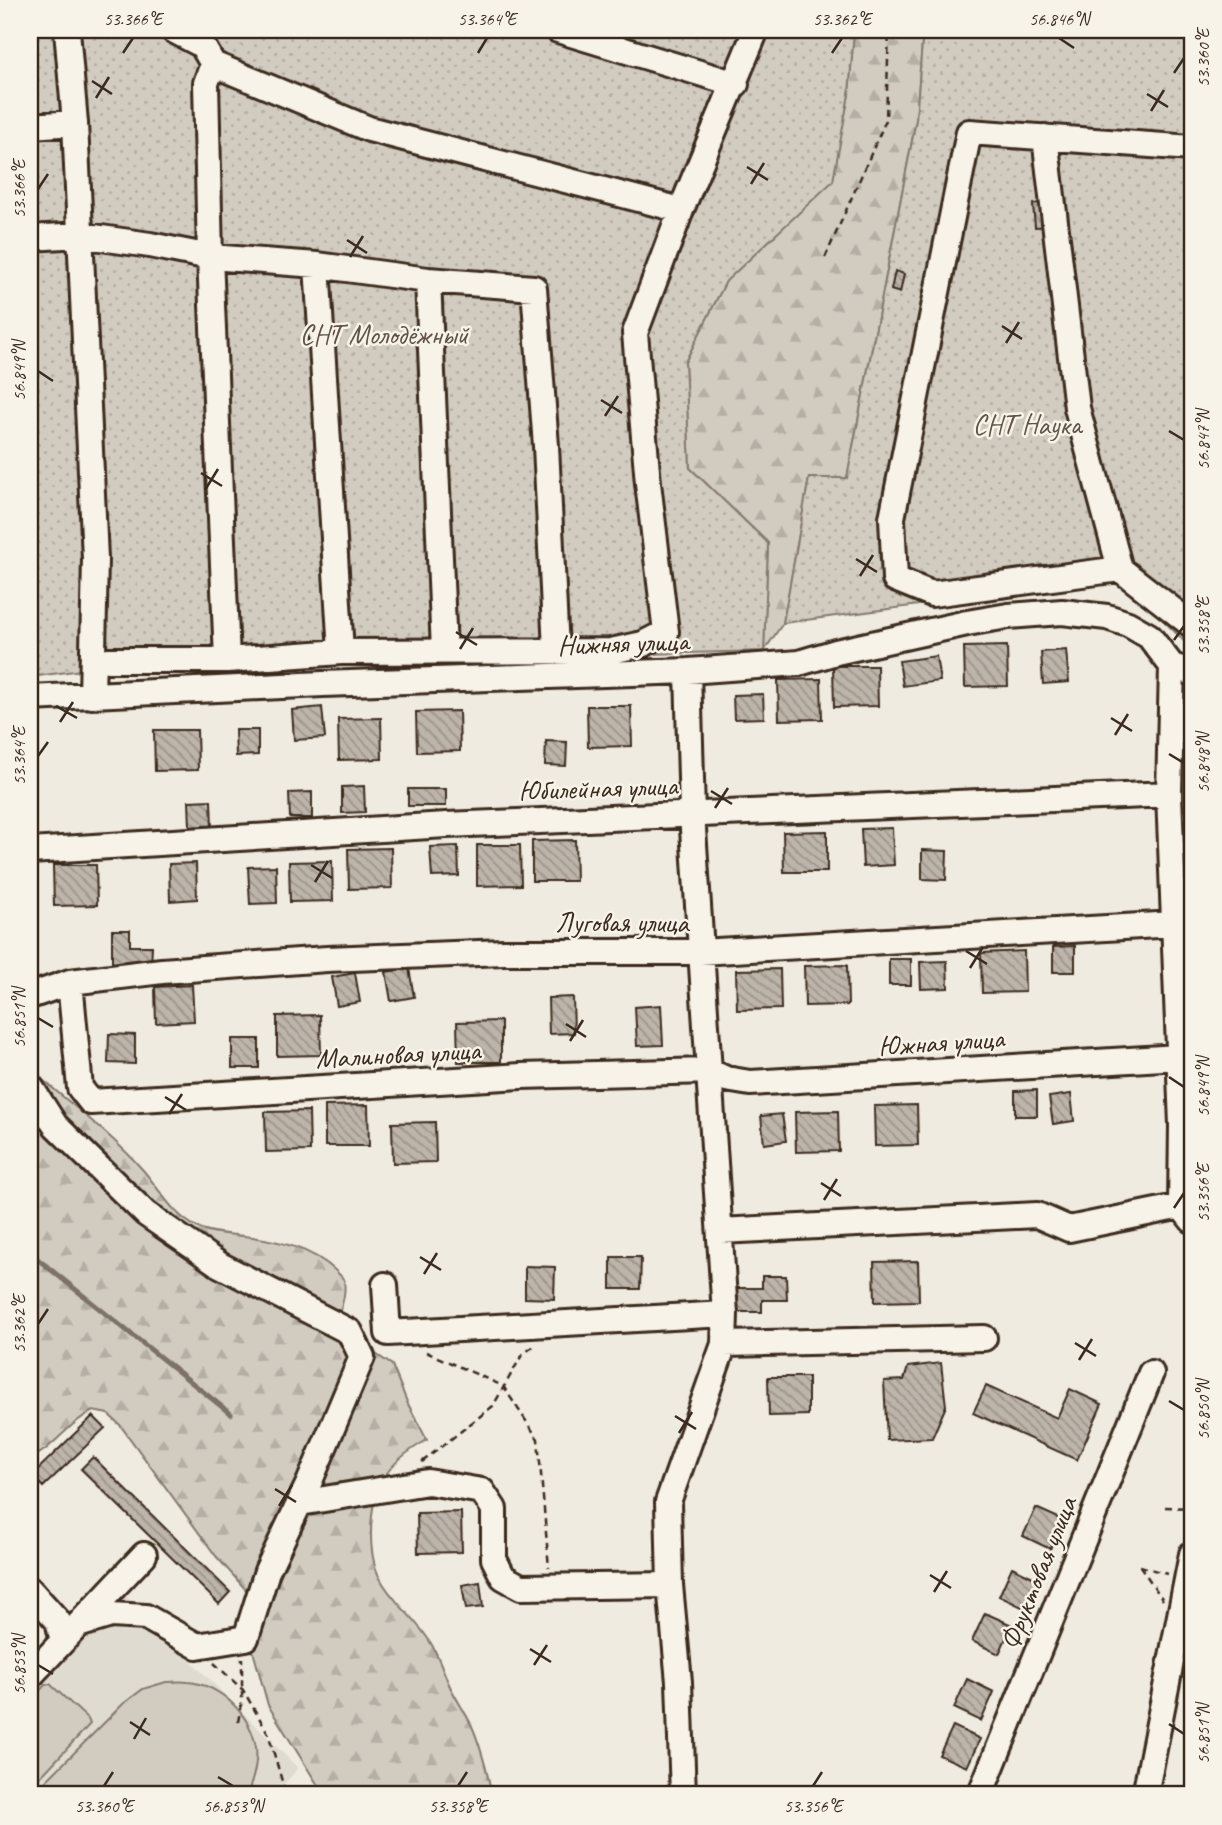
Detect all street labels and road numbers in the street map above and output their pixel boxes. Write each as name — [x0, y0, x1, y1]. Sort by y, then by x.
street label: Нижняя улица — [557, 623, 692, 663]
street label: Юбилейная улица — [518, 768, 680, 808]
street label: Луговая улица — [555, 905, 690, 940]
street label: Южная улица — [877, 1020, 1007, 1064]
street label: Малиновая улица — [315, 1032, 483, 1076]
street label: Фруктовая улица — [992, 1490, 1085, 1654]

